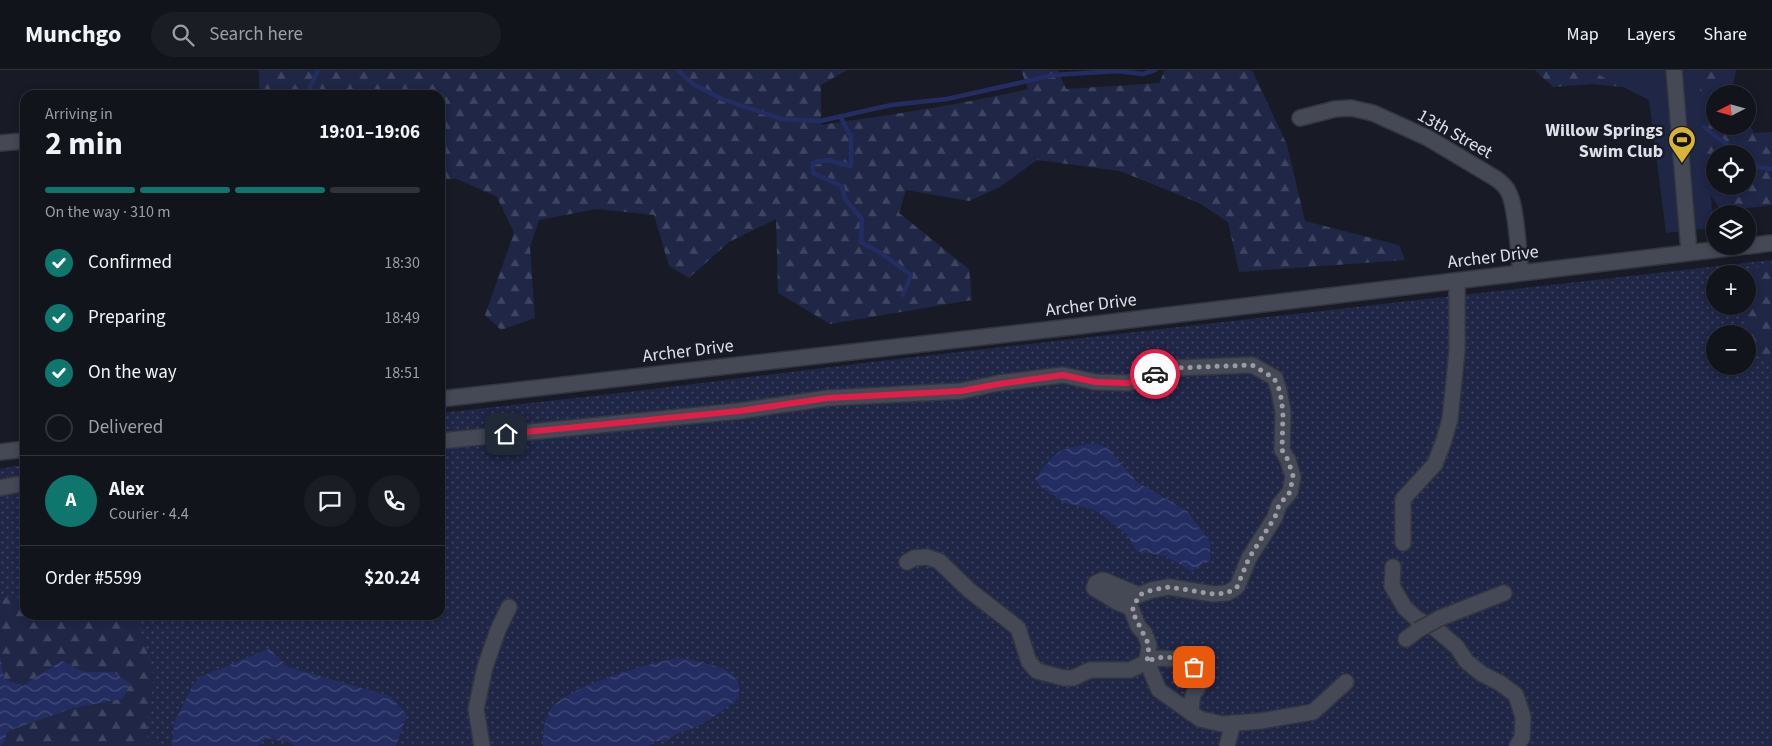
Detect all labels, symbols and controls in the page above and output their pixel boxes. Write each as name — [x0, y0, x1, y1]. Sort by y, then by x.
search box — [151, 12, 501, 57]
text: Munchgo — [25, 17, 121, 52]
icon: search — [169, 21, 197, 49]
text: Search here — [209, 21, 303, 48]
text: Map — [1567, 22, 1599, 47]
text: Layers — [1627, 22, 1676, 47]
text: Share — [1704, 22, 1747, 47]
north arrow — [1706, 85, 1756, 135]
map controls — [1706, 85, 1756, 375]
text: Arriving in — [45, 103, 113, 125]
street label: 13th Street — [1413, 103, 1497, 165]
place label: Willow Springs Swim Club — [1545, 118, 1663, 164]
text: 19:01–19:06 — [319, 119, 420, 146]
text: 2 min — [45, 121, 123, 167]
sports icon: Willow Springs Swim Club — [1667, 125, 1697, 164]
button: locate — [1706, 145, 1756, 195]
text: On the way · 310 m — [45, 201, 170, 223]
button: layers — [1706, 205, 1756, 255]
street label: Archer Drive — [1446, 239, 1540, 275]
icon: check — [45, 249, 73, 277]
text: Confirmed — [88, 249, 172, 276]
text: 18:30 — [384, 252, 420, 274]
button: + — [1706, 265, 1756, 315]
street label: Archer Drive — [1044, 287, 1138, 323]
icon: check — [45, 304, 73, 332]
text: Preparing — [88, 304, 166, 331]
text: 18:49 — [384, 307, 420, 329]
button: − — [1706, 325, 1756, 375]
street label: Archer Drive — [641, 333, 735, 369]
courier — [1130, 349, 1180, 399]
icon: check — [45, 359, 73, 387]
text: On the way — [88, 359, 177, 386]
icon: car — [1141, 360, 1169, 388]
text: 18:51 — [384, 362, 420, 384]
pin — [485, 413, 527, 455]
text: Delivered — [88, 414, 163, 441]
icon: home — [492, 420, 520, 448]
button: chat — [304, 475, 356, 527]
button: phone — [368, 475, 420, 527]
text: Alex — [109, 476, 145, 503]
text: A — [66, 487, 76, 514]
text: Courier · 4.4 — [109, 503, 189, 525]
text: Order #5599 — [45, 565, 142, 592]
text: $20.24 — [364, 565, 420, 592]
pin — [1173, 646, 1215, 688]
icon: bag — [1180, 653, 1208, 681]

